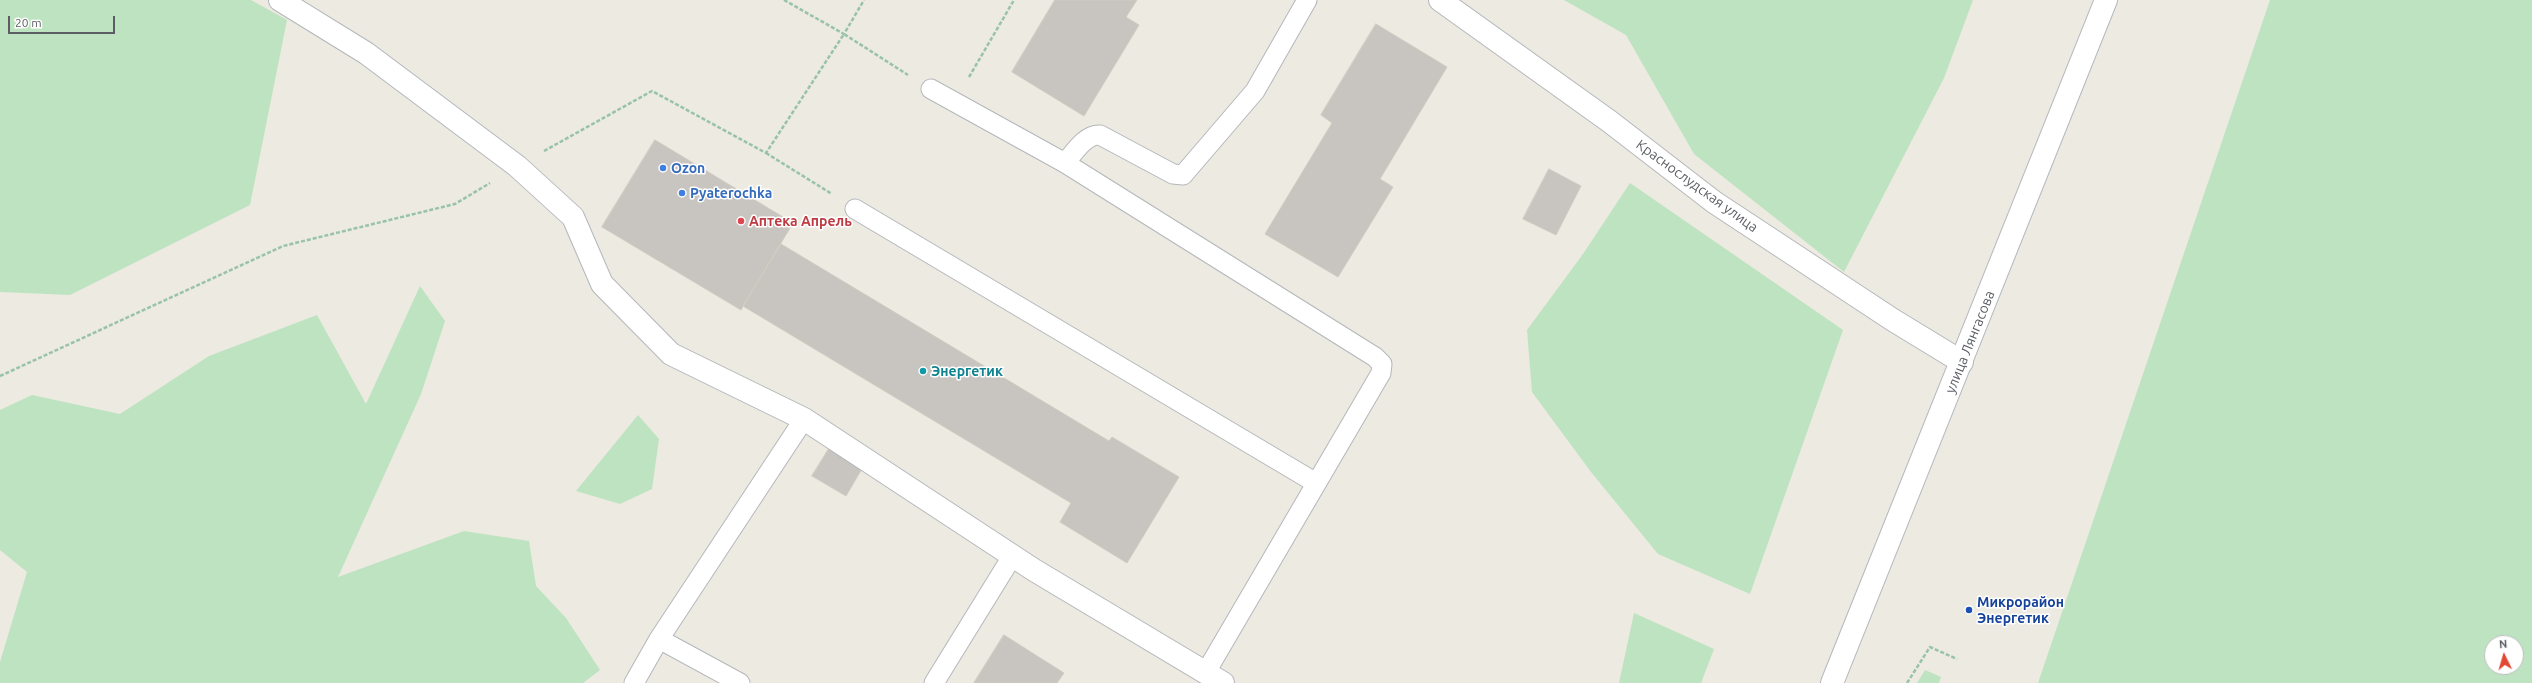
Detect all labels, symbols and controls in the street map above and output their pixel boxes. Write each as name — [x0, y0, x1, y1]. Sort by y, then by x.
scale bar — [10, 8, 117, 34]
text: 20 m — [15, 16, 42, 29]
street label: Краснослудская улица — [1633, 136, 1761, 236]
place label: Ozon — [671, 160, 705, 176]
marker: Ozon — [658, 163, 668, 173]
place label: Pyaterochka — [690, 185, 772, 201]
marker: Pyaterochka — [677, 188, 687, 198]
place label: Аптека Апрель — [749, 213, 852, 229]
marker: Аптека Апрель — [736, 216, 746, 226]
street label: улица Лянгасова — [1942, 288, 1998, 396]
place label: Энергетик — [931, 363, 1003, 379]
marker: Энергетик — [918, 366, 928, 376]
place label: Микрорайон Энергетик — [1977, 594, 2064, 626]
marker: Микрорайон Энергетик — [1964, 605, 1974, 615]
north arrow — [2484, 635, 2524, 675]
text: N — [2498, 638, 2508, 650]

